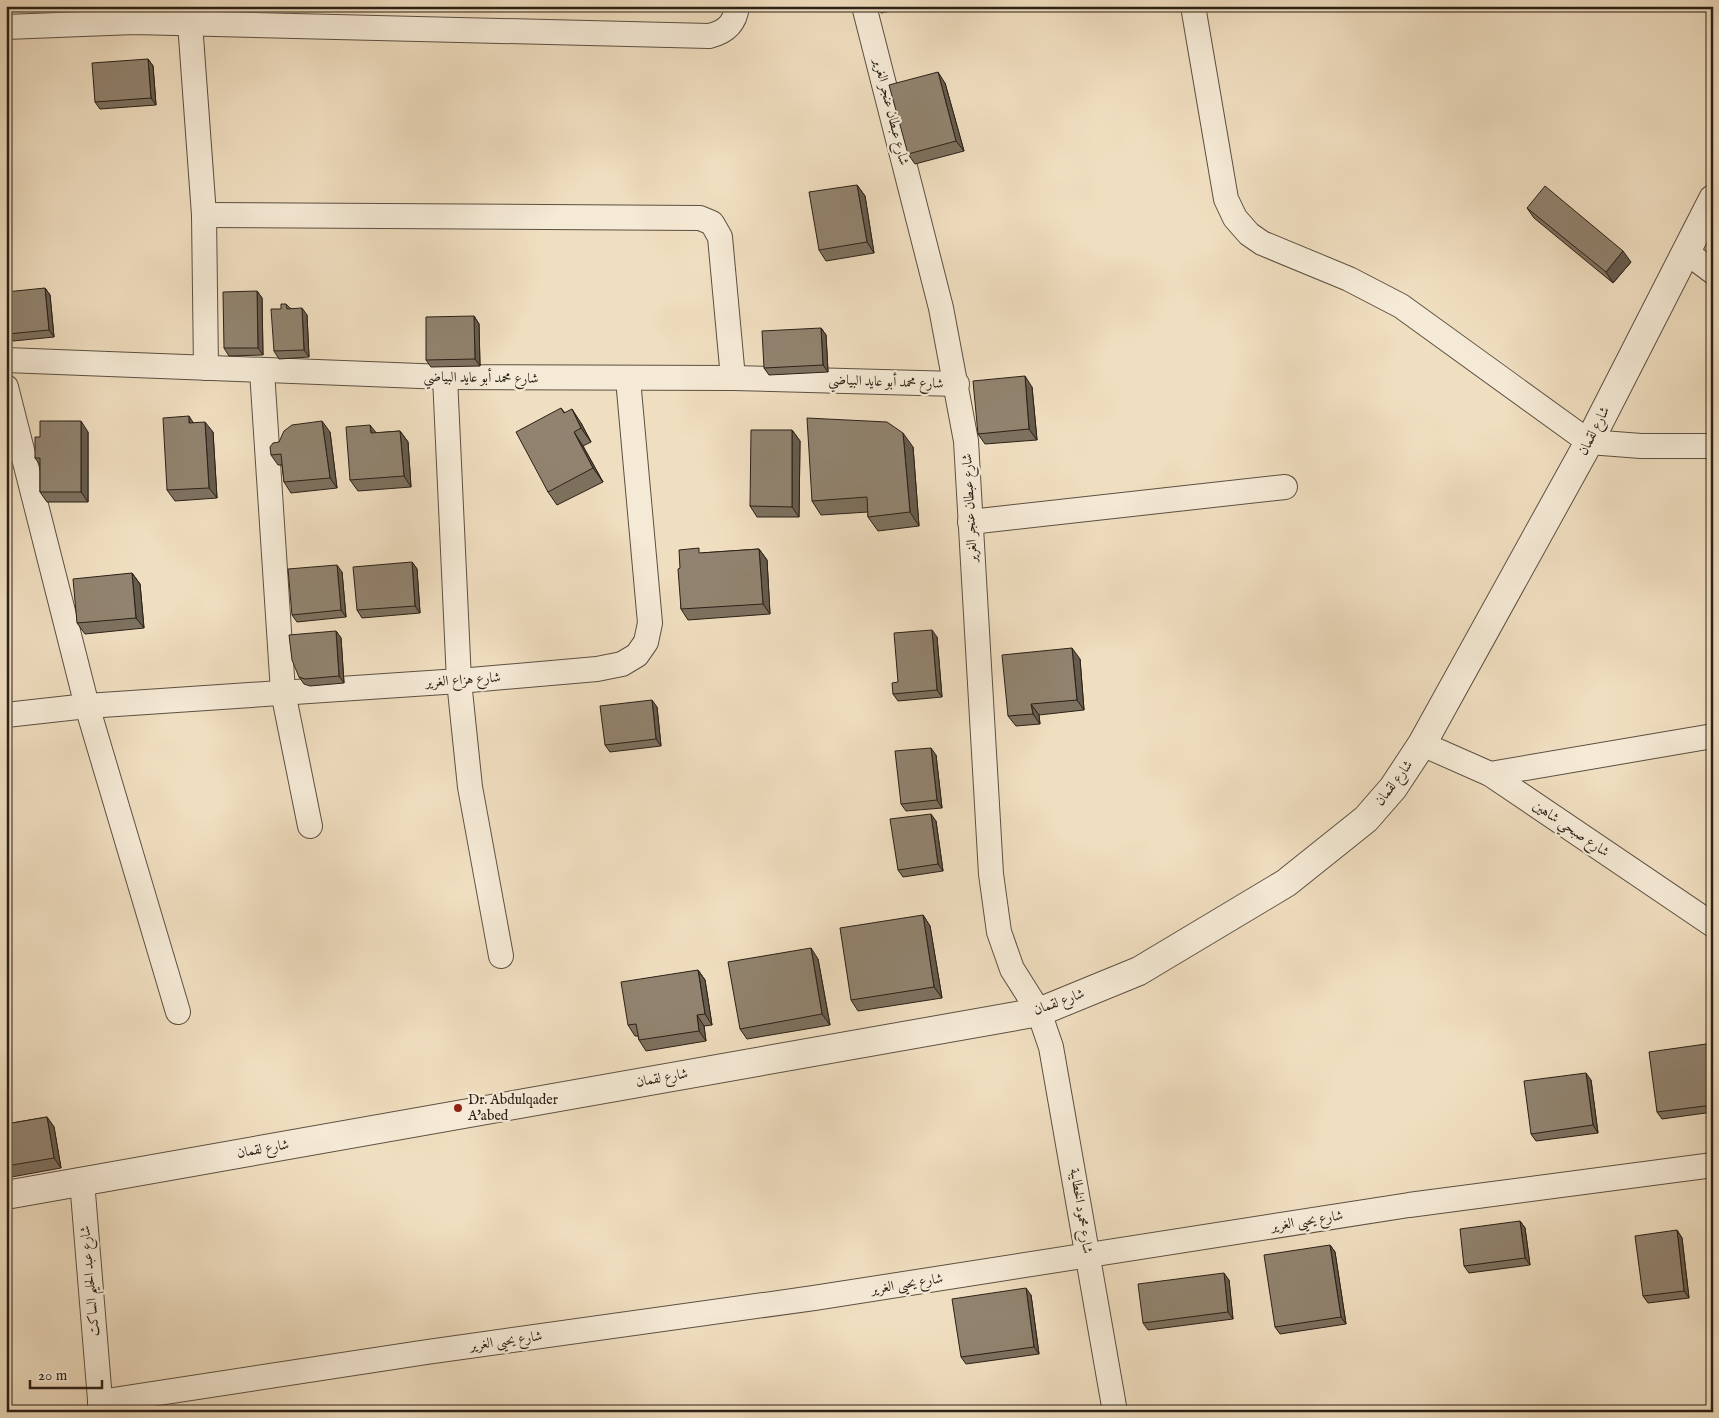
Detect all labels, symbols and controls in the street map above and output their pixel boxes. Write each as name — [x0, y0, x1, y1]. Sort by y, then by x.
street label: شارع عبطان عنجر الغرير — [867, 55, 913, 168]
street label: شارع محمد أبو عايد البياضي — [423, 366, 539, 392]
street label: شارع محمد أبو عايد البياضي — [828, 369, 944, 397]
street label: شارع لقمان — [1574, 403, 1616, 460]
street label: شارع عبطان عنجر الغرير — [958, 453, 984, 565]
street label: شارع هزاع الغرير — [423, 668, 501, 694]
street label: شارع لقمان — [1371, 756, 1419, 811]
street label: شارع صبحي شاهين — [1528, 797, 1613, 864]
street label: شارع لقمان — [1031, 985, 1088, 1021]
street label: شارع لقمان — [634, 1065, 690, 1093]
place label: Dr. Abdulqader A'abed — [467, 1091, 558, 1125]
marker: Dr. Abdulqader A'abed — [452, 1102, 464, 1114]
street label: شارع لقمان — [235, 1136, 291, 1164]
street label: شارع محمود الخطايبة — [1063, 1167, 1097, 1255]
street label: شارع يحيى الغرير — [1268, 1206, 1345, 1238]
street label: شارع عبد الحليم الساكت — [76, 1225, 108, 1337]
street label: شارع يحيى الغرير — [868, 1269, 945, 1301]
street label: شارع يحيى الغرير — [467, 1327, 544, 1357]
scale bar — [30, 1358, 102, 1390]
text: 20 m — [38, 1366, 68, 1385]

